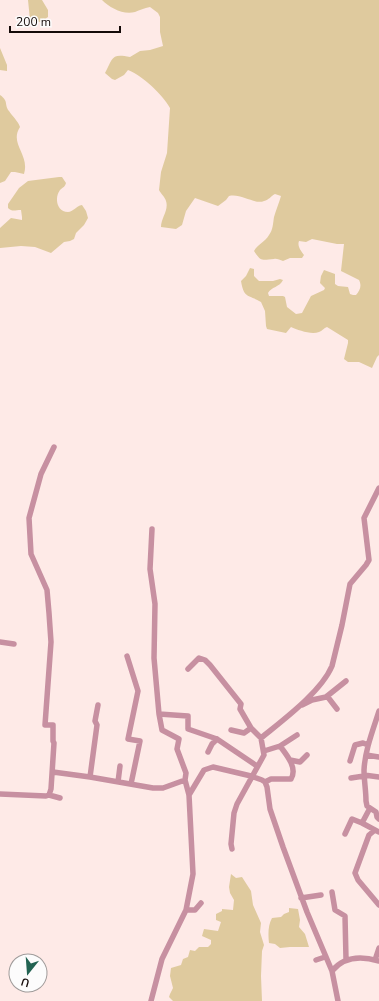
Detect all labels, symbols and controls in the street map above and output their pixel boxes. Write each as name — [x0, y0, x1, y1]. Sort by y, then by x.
scale bar — [10, 8, 120, 34]
text: 200 m — [16, 14, 51, 30]
north arrow — [8, 953, 48, 993]
text: U — [19, 974, 31, 990]

